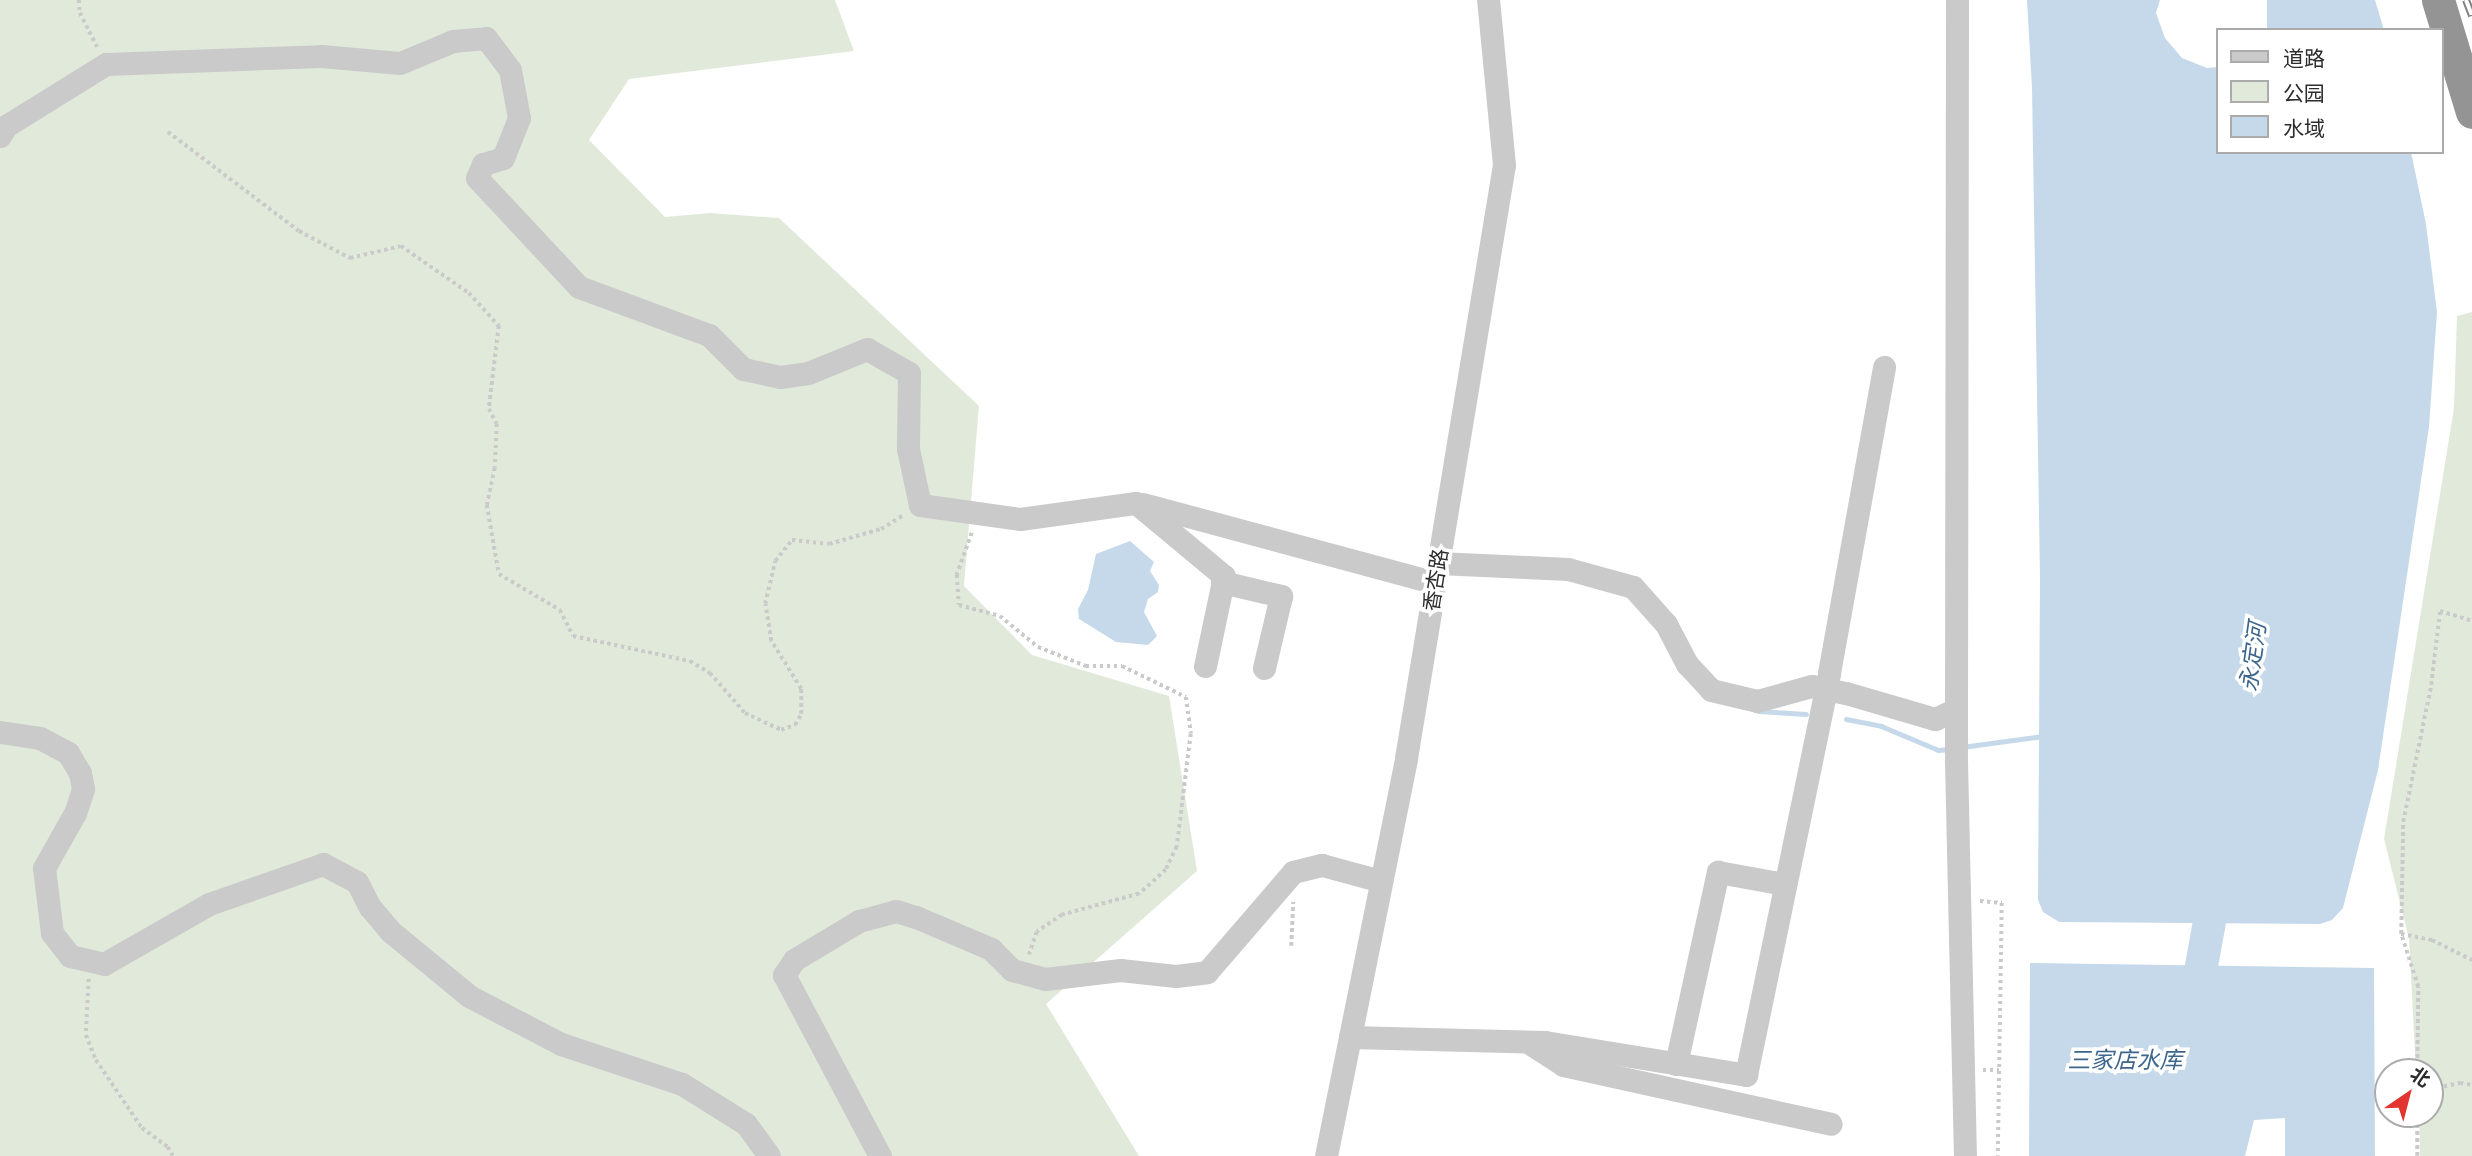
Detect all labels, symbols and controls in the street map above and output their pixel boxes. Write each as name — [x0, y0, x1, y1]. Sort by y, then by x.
legend — [2216, 28, 2444, 154]
text: 道路 — [2283, 45, 2325, 72]
text: 公园 — [2283, 80, 2325, 107]
text: 水域 — [2283, 115, 2325, 142]
street label: 香杏路 — [1419, 547, 1453, 613]
water label: 永定河 — [2235, 621, 2271, 693]
water label: 三家店水库 — [2068, 1046, 2182, 1074]
north arrow — [2374, 1058, 2444, 1128]
text: 北 — [2405, 1061, 2435, 1093]

